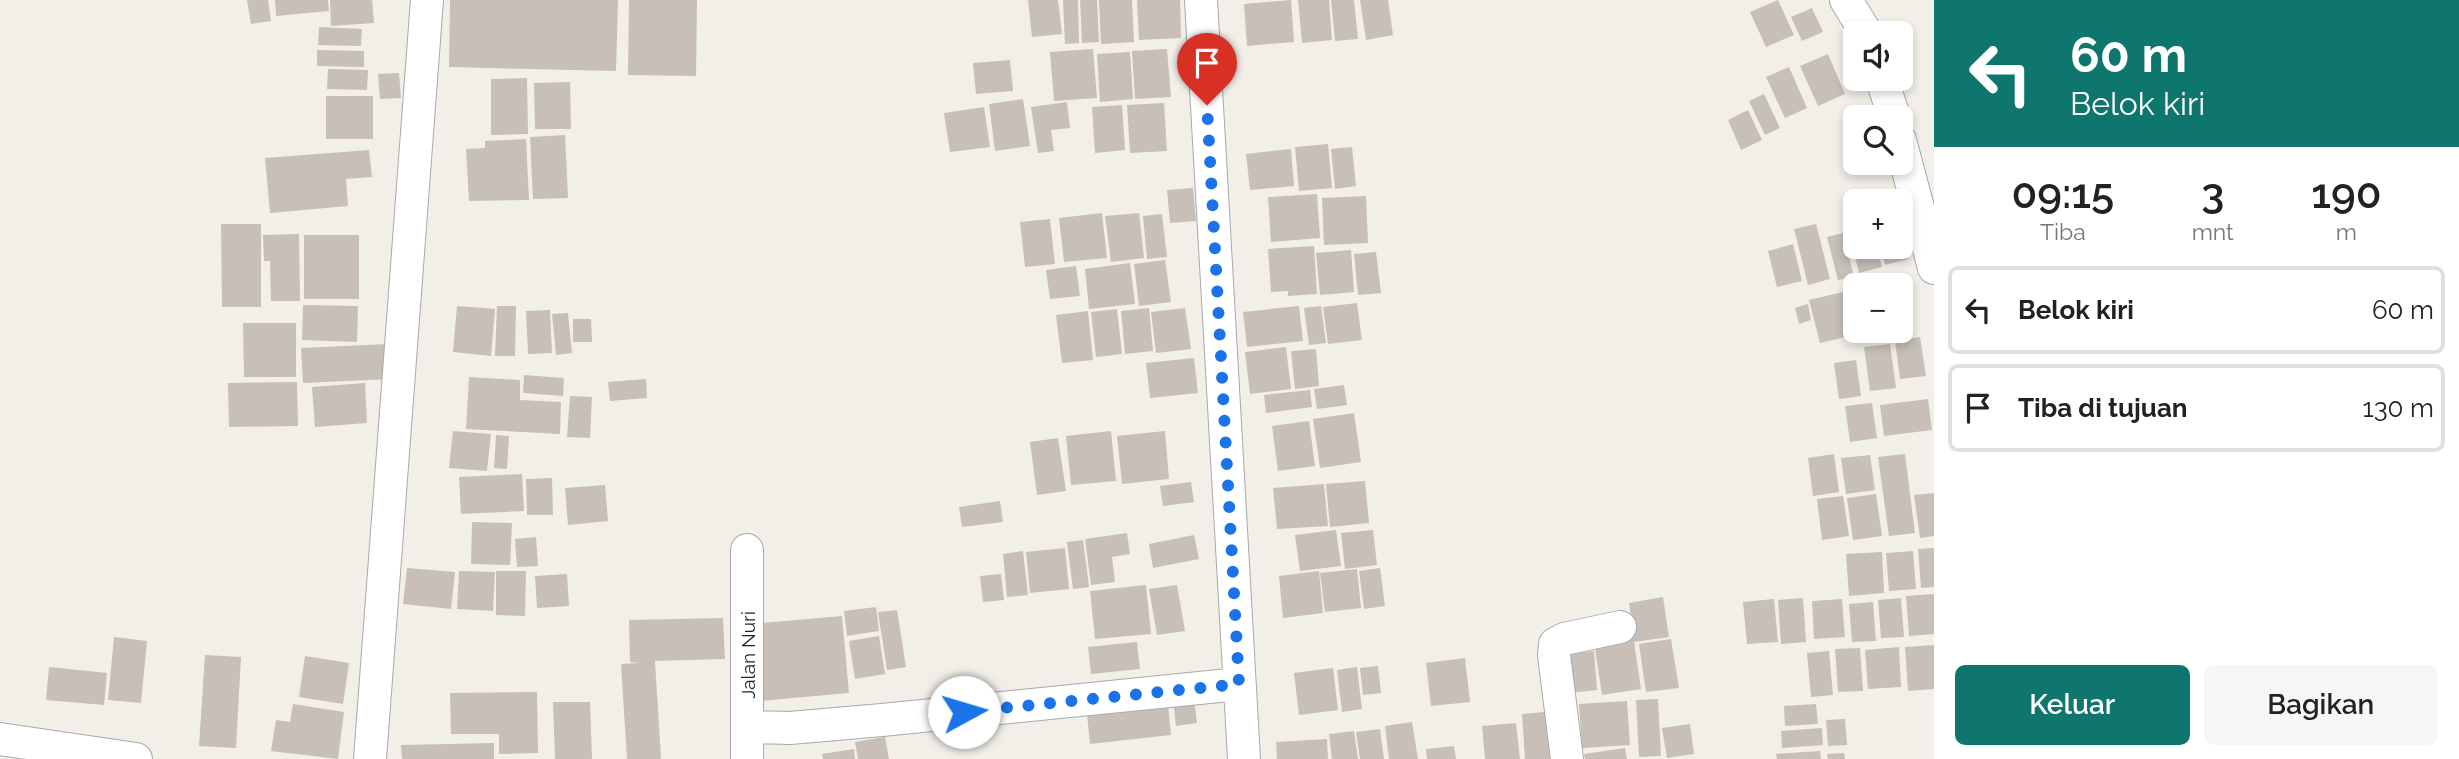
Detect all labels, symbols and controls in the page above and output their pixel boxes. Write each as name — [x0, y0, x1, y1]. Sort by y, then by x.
map controls — [1843, 21, 1913, 343]
button: sound — [1843, 21, 1913, 91]
text: 60 m — [2070, 26, 2187, 83]
icon: left — [1955, 28, 2046, 119]
pin — [1177, 33, 1237, 105]
icon: arrive — [1188, 44, 1226, 82]
text: Belok kiri — [2070, 85, 2205, 122]
button: search — [1843, 105, 1913, 175]
text: 09:15 — [2011, 169, 2114, 218]
text: 3 — [2201, 169, 2224, 218]
text: 190 — [2311, 169, 2382, 218]
button: + — [1843, 189, 1913, 259]
text: Tiba — [2040, 218, 2086, 245]
text: mnt — [2192, 218, 2234, 245]
text: m — [2336, 218, 2357, 245]
button: − — [1843, 273, 1913, 343]
icon: left — [1959, 291, 1997, 329]
text: Belok kiri — [2018, 295, 2134, 325]
text: 60 m — [2372, 295, 2434, 325]
icon: arrive — [1959, 389, 1997, 427]
text: Tiba di tujuan — [2018, 393, 2188, 423]
text: 130 m — [2363, 393, 2434, 423]
street label: Jalan Nuri — [737, 611, 759, 699]
button: Keluar — [1955, 665, 2190, 745]
button: Bagikan — [2204, 665, 2438, 745]
position arrow — [927, 675, 1001, 749]

